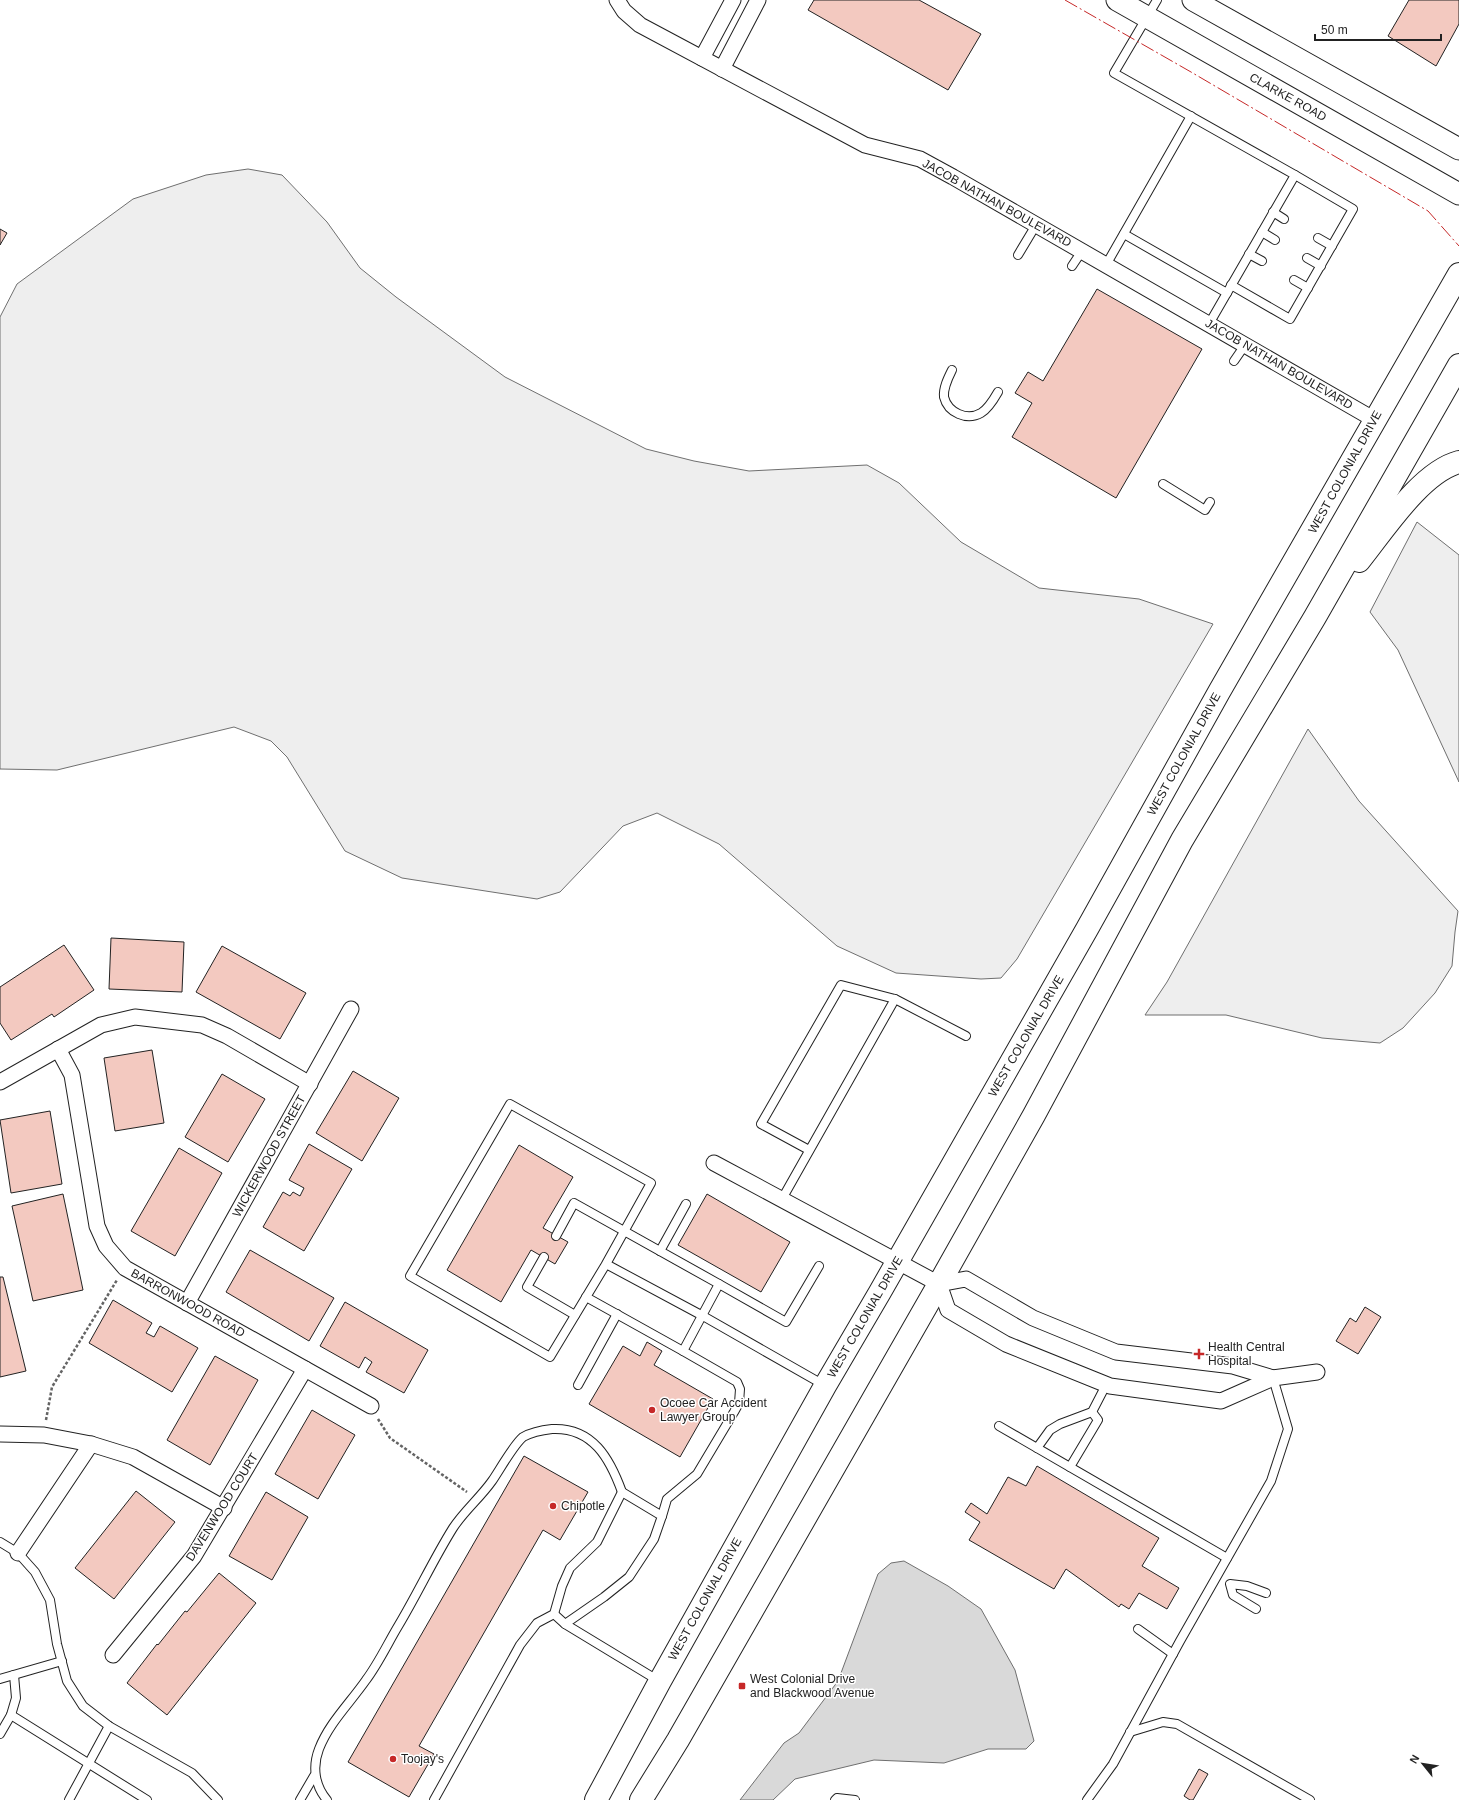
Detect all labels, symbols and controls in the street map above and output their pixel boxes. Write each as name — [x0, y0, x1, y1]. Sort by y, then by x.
scale bar — [1315, 16, 1441, 42]
text: 50 m — [1321, 23, 1348, 37]
street label: CLARKE ROAD — [1247, 70, 1329, 124]
street label: JACOB NATHAN BOULEVARD — [920, 156, 1074, 250]
street label: JACOB NATHAN BOULEVARD — [1203, 316, 1356, 412]
street label: WEST COLONIAL DRIVE — [1305, 408, 1385, 536]
street label: WEST COLONIAL DRIVE — [1144, 690, 1224, 818]
street label: WEST COLONIAL DRIVE — [985, 973, 1067, 1099]
street label: WICKERWOOD STREET — [230, 1092, 309, 1219]
street label: WEST COLONIAL DRIVE — [824, 1254, 906, 1380]
street label: BARRONWOOD ROAD — [129, 1266, 248, 1340]
place label: Health Central Hospital — [1208, 1340, 1285, 1368]
marker: Health Central Hospital — [1193, 1348, 1205, 1360]
place label: Ocoee Car Accident Lawyer Group — [660, 1396, 767, 1424]
marker: Ocoee Car Accident Lawyer Group — [647, 1405, 657, 1415]
street label: DAVENWOOD COURT — [183, 1450, 261, 1564]
place label: Chipotle — [561, 1499, 605, 1513]
marker: Chipotle — [548, 1501, 558, 1511]
street label: WEST COLONIAL DRIVE — [665, 1535, 745, 1663]
place label: West Colonial Drive and Blackwood Avenue — [750, 1672, 875, 1700]
marker: West Colonial Drive and Blackwood Avenue — [737, 1681, 747, 1691]
north arrow — [1403, 1744, 1443, 1784]
place label: Toojay's — [401, 1752, 444, 1766]
text: N — [1407, 1753, 1422, 1765]
marker: Toojay's — [388, 1754, 398, 1764]

